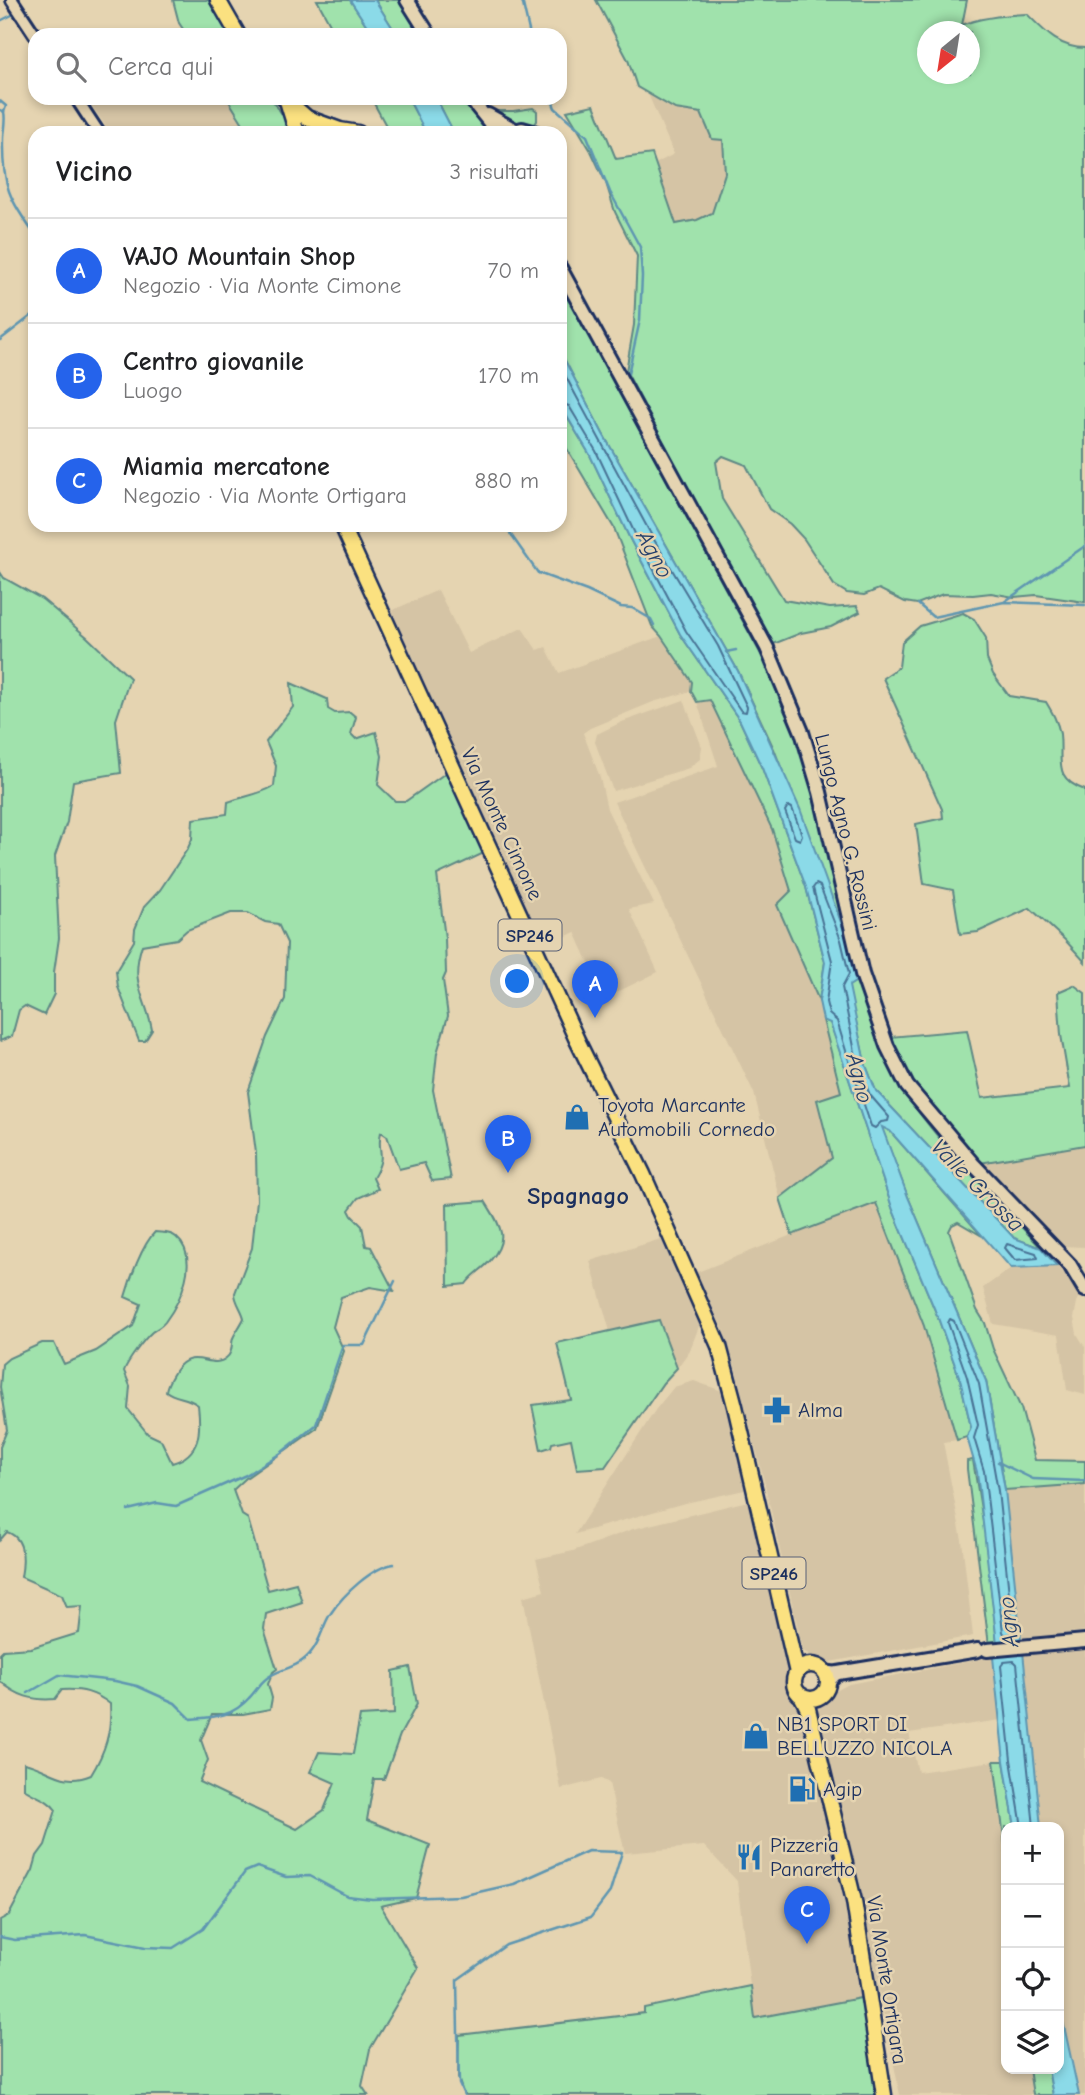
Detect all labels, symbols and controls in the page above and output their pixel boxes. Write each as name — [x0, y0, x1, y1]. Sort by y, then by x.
north arrow — [917, 21, 980, 84]
search box — [28, 28, 567, 105]
icon: search — [52, 48, 90, 86]
text: Cerca qui — [108, 52, 214, 82]
text: Vicino — [56, 154, 133, 189]
text: 3 risultati — [449, 158, 539, 185]
text: VAJO Mountain Shop — [123, 242, 355, 272]
text: A — [73, 257, 85, 284]
text: 70 m — [487, 257, 539, 284]
text: Negozio · Via Monte Cimone — [123, 272, 401, 299]
text: Centro giovanile — [123, 347, 304, 377]
text: B — [72, 362, 86, 389]
text: 170 m — [478, 362, 539, 389]
text: Luogo — [123, 377, 183, 404]
text: Miamia mercatone — [123, 452, 330, 482]
text: C — [72, 467, 86, 494]
text: 880 m — [475, 467, 539, 494]
text: Negozio · Via Monte Ortigara — [123, 482, 407, 509]
water label: Agno — [630, 525, 679, 583]
street label: Lungo Agno G. Rossini — [810, 731, 882, 933]
street label: Via Monte Cimone — [456, 744, 548, 904]
road number: SP246 — [498, 920, 562, 951]
pin: A — [572, 960, 618, 1018]
your location — [500, 964, 534, 998]
water label: Agno — [840, 1049, 879, 1106]
place label: Toyota Marcante Automobili Cornedo — [598, 1093, 775, 1141]
shop icon: Toyota Marcante Automobili Cornedo — [562, 1102, 592, 1132]
pin: B — [485, 1115, 531, 1173]
water label: Valle Grossa — [926, 1133, 1030, 1238]
district label: Spagnago — [527, 1182, 629, 1210]
pharmacy icon: Alma — [762, 1395, 792, 1425]
place label: Alma — [798, 1398, 843, 1422]
road number: SP246 — [742, 1558, 806, 1588]
water label: Agno — [993, 1596, 1024, 1649]
place label: NB1 SPORT DI BELLUZZO NICOLA — [777, 1712, 952, 1760]
shop icon: NB1 SPORT DI BELLUZZO NICOLA — [741, 1721, 771, 1751]
fuel station icon: Agip — [787, 1774, 817, 1804]
place label: Agip — [823, 1777, 862, 1801]
map controls — [1001, 1822, 1064, 2074]
button: + — [1001, 1822, 1064, 1885]
place label: Pizzeria Panaretto — [770, 1833, 855, 1881]
restaurant icon: Pizzeria Panaretto — [734, 1842, 764, 1872]
button: − — [1001, 1885, 1064, 1948]
pin: C — [784, 1886, 830, 1944]
street label: Via Monte Ortigara — [862, 1894, 912, 2066]
button: locate — [1001, 1948, 1064, 2011]
button: layers — [1001, 2011, 1064, 2074]

